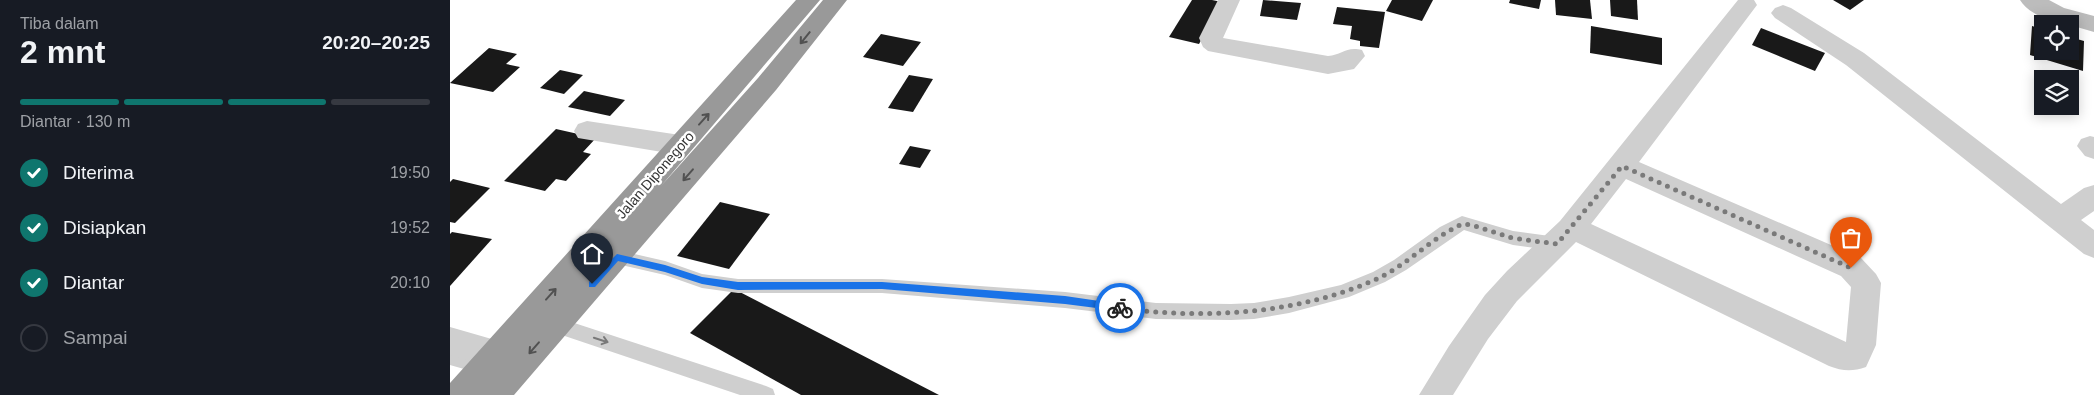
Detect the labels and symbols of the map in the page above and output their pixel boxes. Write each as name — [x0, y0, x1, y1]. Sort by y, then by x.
one-way arrow — [799, 31, 811, 44]
one-way arrow — [698, 112, 710, 125]
street label: Jalan Diponegoro — [613, 128, 697, 222]
one-way arrow — [683, 168, 694, 181]
pin — [1830, 217, 1872, 268]
pin — [571, 233, 613, 284]
courier — [1095, 283, 1145, 333]
one-way arrow — [545, 287, 557, 300]
one-way arrow — [592, 336, 608, 346]
one-way arrow — [528, 342, 540, 355]

